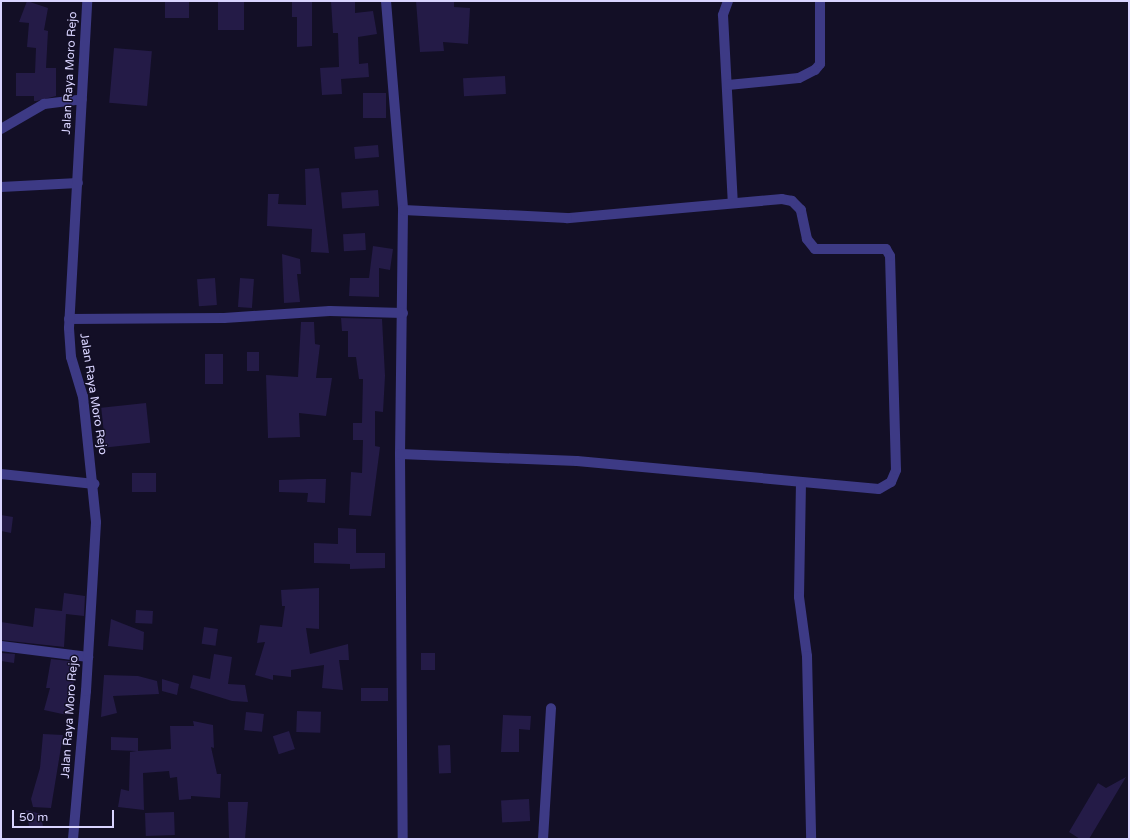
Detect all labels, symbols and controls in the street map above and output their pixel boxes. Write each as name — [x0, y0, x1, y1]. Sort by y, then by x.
street label: Jalan Raya Moro Rejo — [60, 11, 80, 135]
street label: Jalan Raya Moro Rejo — [76, 332, 110, 456]
street label: Jalan Raya Moro Rejo — [59, 655, 81, 779]
scale bar — [14, 802, 116, 828]
text: 50 m — [19, 810, 48, 824]

